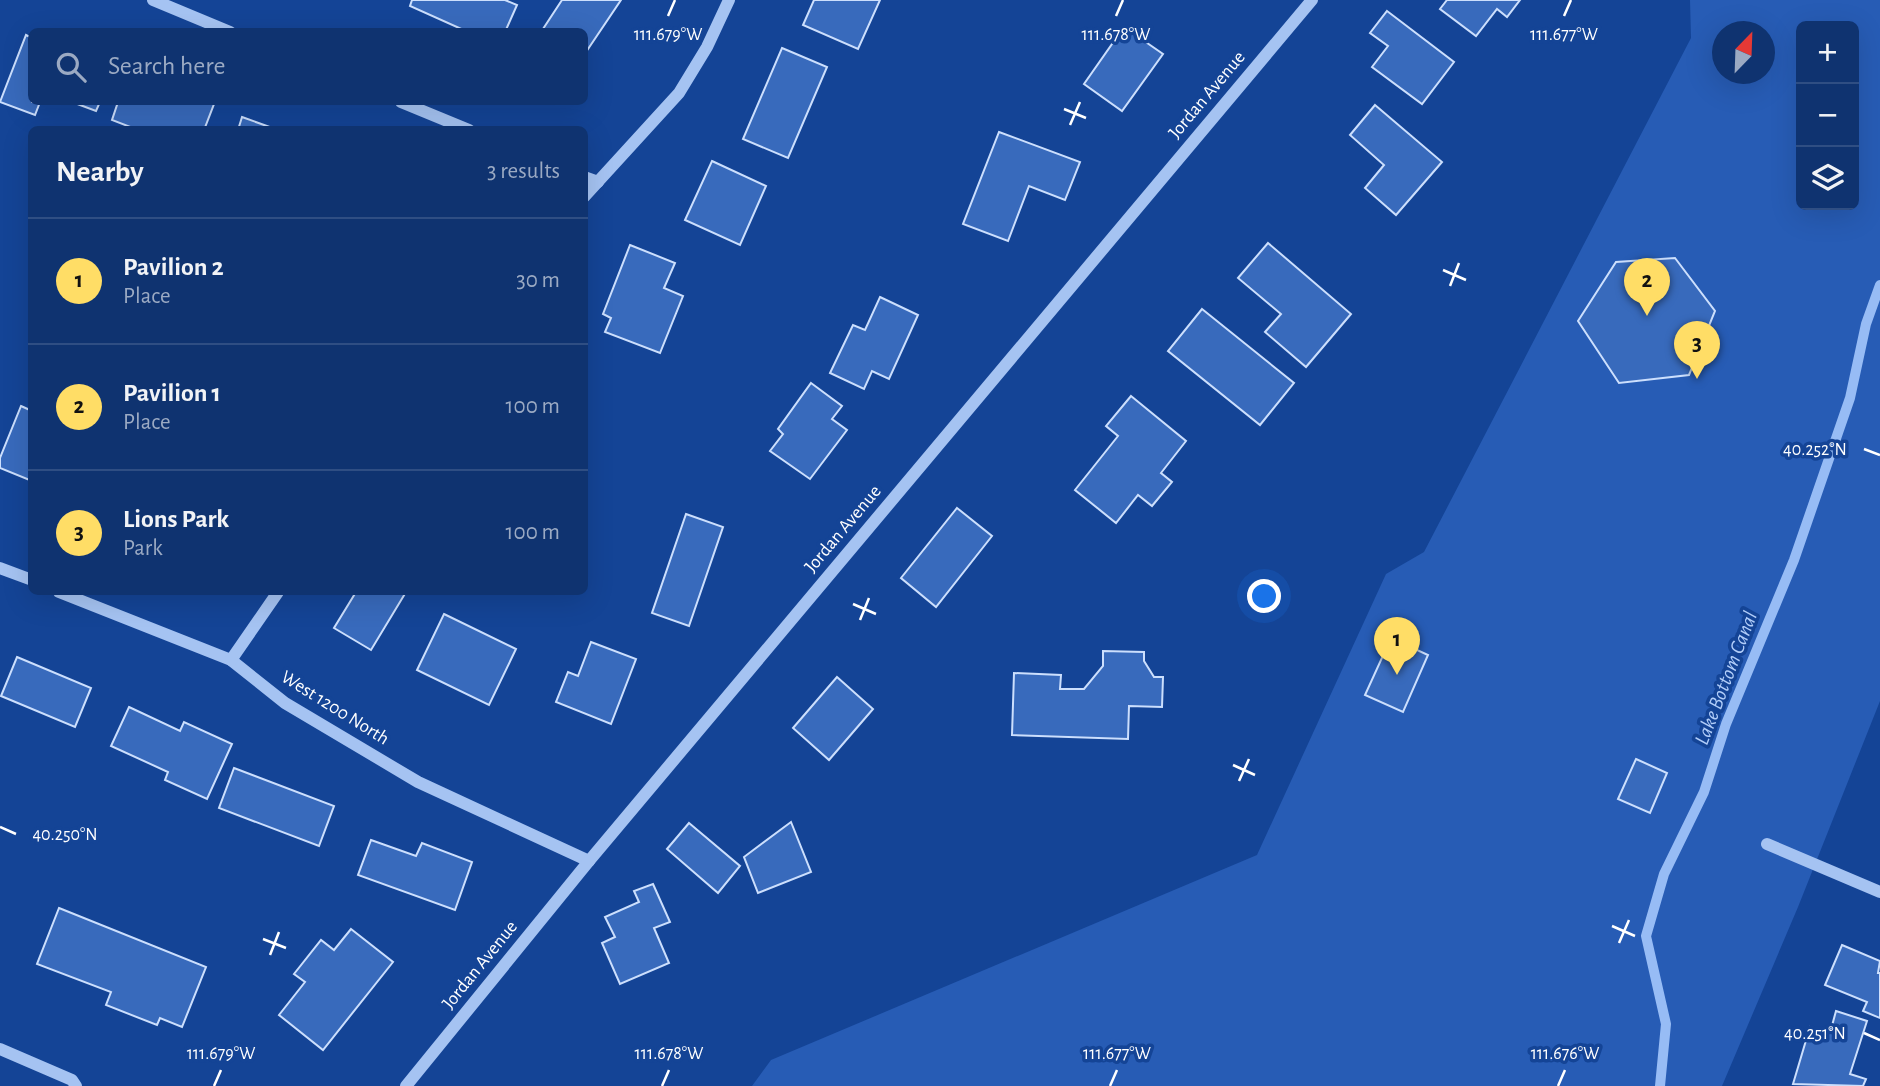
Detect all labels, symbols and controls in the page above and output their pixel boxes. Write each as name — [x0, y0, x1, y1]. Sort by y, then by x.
north arrow — [1712, 21, 1775, 84]
map controls — [1796, 21, 1859, 210]
button: + — [1796, 21, 1859, 84]
text: 111.679°W — [634, 26, 702, 44]
text: 111.678°W — [1082, 26, 1150, 44]
text: 111.677°W — [1530, 26, 1598, 44]
search box — [28, 28, 588, 105]
icon: search — [52, 48, 90, 86]
street label: Jordan Avenue — [1165, 48, 1249, 142]
text: Search here — [108, 53, 226, 79]
button: − — [1796, 84, 1859, 147]
button: layers — [1796, 147, 1859, 210]
text: Nearby — [56, 157, 144, 187]
text: 3 results — [487, 160, 560, 183]
text: Pavilion 2 — [123, 254, 224, 280]
pin: 2 — [1624, 258, 1670, 316]
text: 1 — [75, 269, 83, 292]
text: 30 m — [516, 269, 560, 292]
text: Place — [123, 285, 171, 308]
pin: 3 — [1674, 321, 1720, 379]
text: Pavilion 1 — [123, 380, 221, 406]
text: 2 — [74, 395, 84, 418]
text: 100 m — [506, 395, 560, 418]
text: Place — [123, 411, 171, 434]
text: 40.252°N — [1783, 441, 1847, 459]
street label: Jordan Avenue — [801, 482, 885, 576]
text: Lions Park — [123, 506, 229, 532]
text: 3 — [74, 521, 84, 544]
text: 100 m — [506, 521, 560, 544]
text: Park — [123, 537, 163, 560]
your location — [1247, 579, 1281, 613]
water label: Lake Bottom Canal — [1691, 608, 1761, 748]
pin: 1 — [1374, 617, 1420, 675]
street label: West 1200 North — [278, 667, 392, 749]
text: 40.250°N — [32, 826, 98, 844]
street label: Jordan Avenue — [439, 917, 521, 1013]
text: 40.251°N — [1784, 1025, 1846, 1043]
text: 111.679°W — [187, 1045, 255, 1063]
text: 111.678°W — [635, 1045, 703, 1063]
text: 111.677°W — [1083, 1045, 1151, 1063]
text: 111.676°W — [1531, 1045, 1599, 1063]

